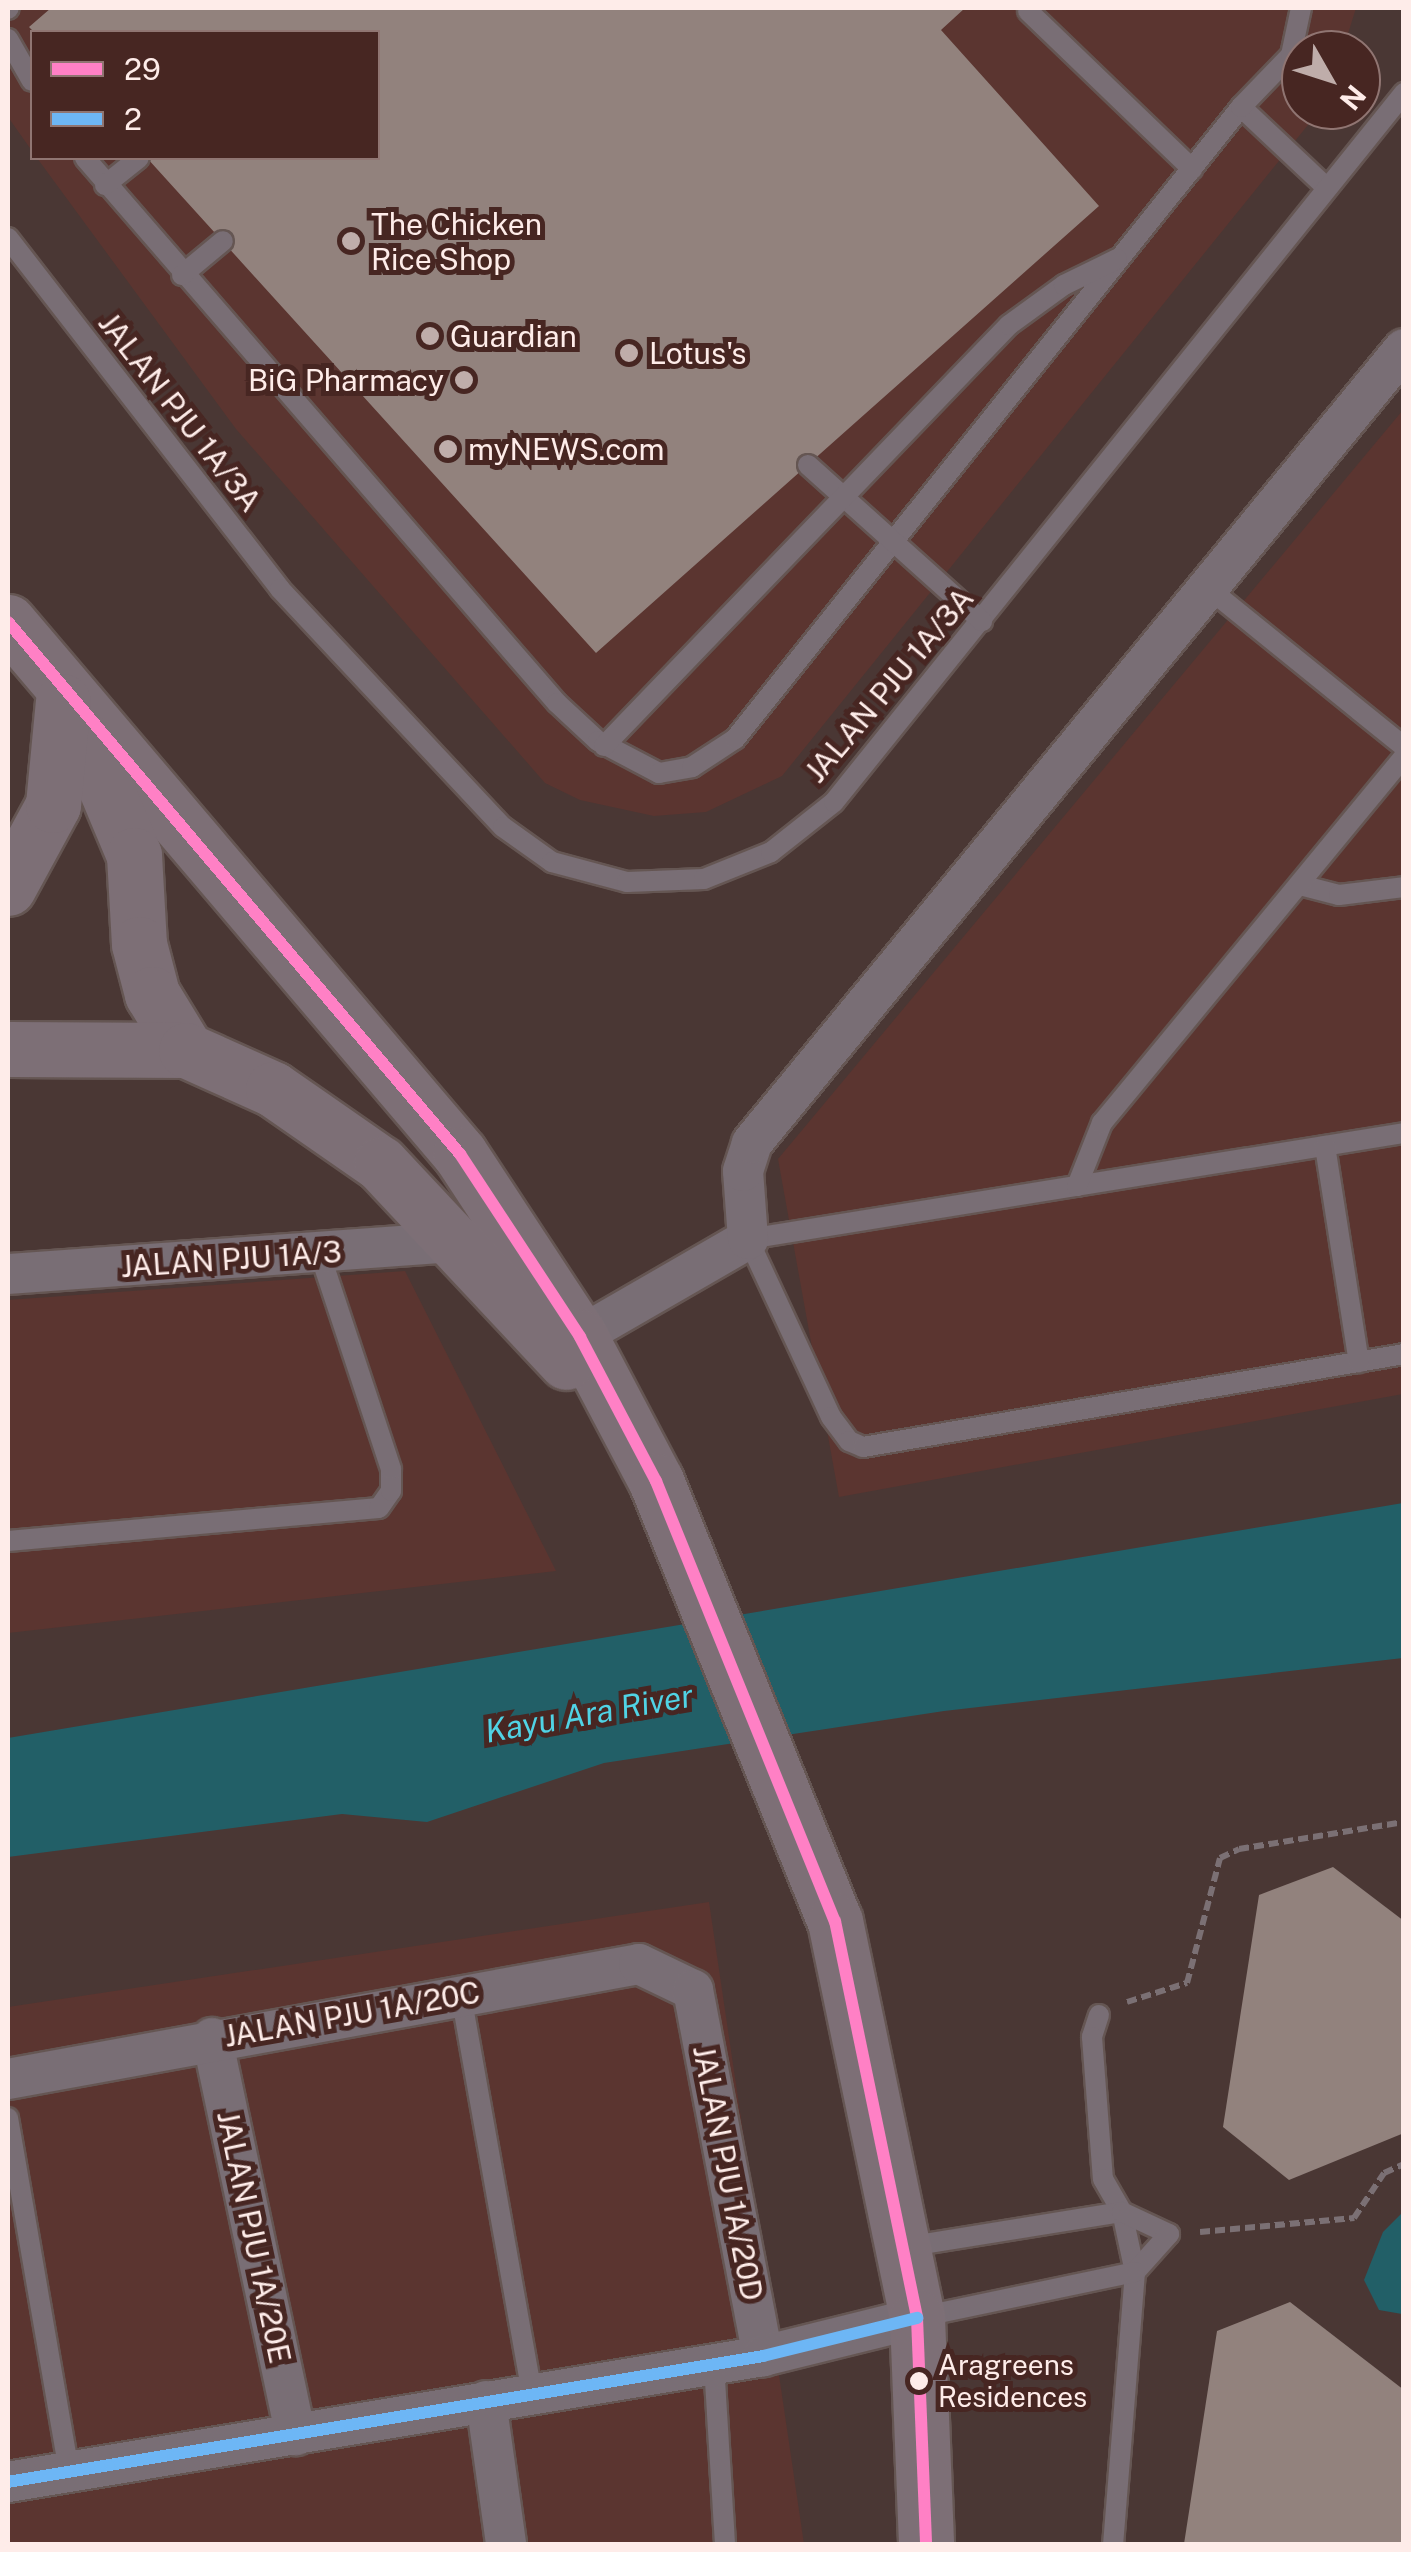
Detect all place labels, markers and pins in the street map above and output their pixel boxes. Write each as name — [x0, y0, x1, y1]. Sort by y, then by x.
place label: The Chicken Rice Shop — [371, 206, 542, 276]
marker: The Chicken Rice Shop — [340, 230, 362, 252]
place label: Guardian — [450, 318, 577, 354]
marker: Guardian — [419, 325, 441, 347]
place label: Lotus's — [649, 335, 746, 371]
marker: Lotus's — [618, 342, 640, 364]
place label: BiG Pharmacy — [248, 362, 444, 398]
marker: BiG Pharmacy — [453, 369, 475, 391]
place label: myNEWS.com — [468, 431, 664, 467]
marker: myNEWS.com — [437, 438, 459, 460]
place label: Aragreens Residences — [938, 2348, 1087, 2414]
marker: Aragreens Residences — [909, 2371, 929, 2391]

